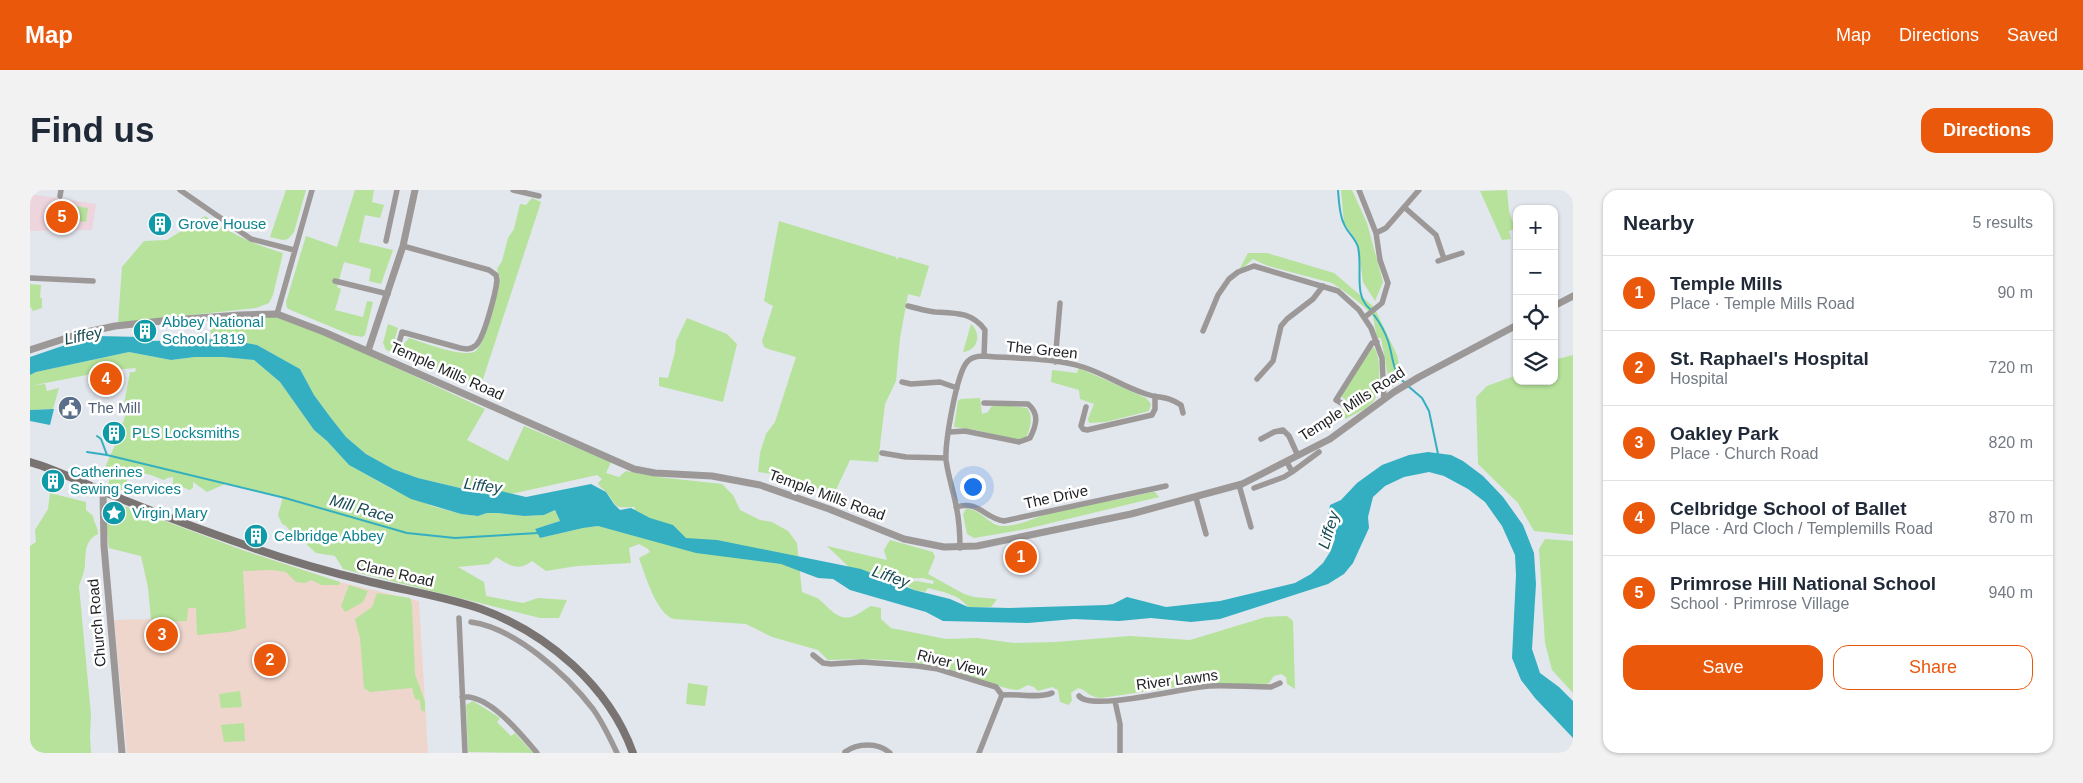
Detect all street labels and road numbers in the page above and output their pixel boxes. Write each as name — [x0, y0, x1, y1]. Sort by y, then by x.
street label: The Green — [1006, 337, 1079, 362]
street label: Temple Mills Road — [388, 338, 507, 403]
street label: Temple Mills Road — [1296, 363, 1408, 444]
street label: Temple Mills Road — [767, 466, 888, 523]
street label: The Drive — [1022, 481, 1089, 512]
street label: Clane Road — [355, 555, 436, 590]
street label: Church Road — [84, 578, 109, 668]
street label: River View — [915, 646, 989, 679]
street label: River Lawns — [1135, 666, 1219, 693]

